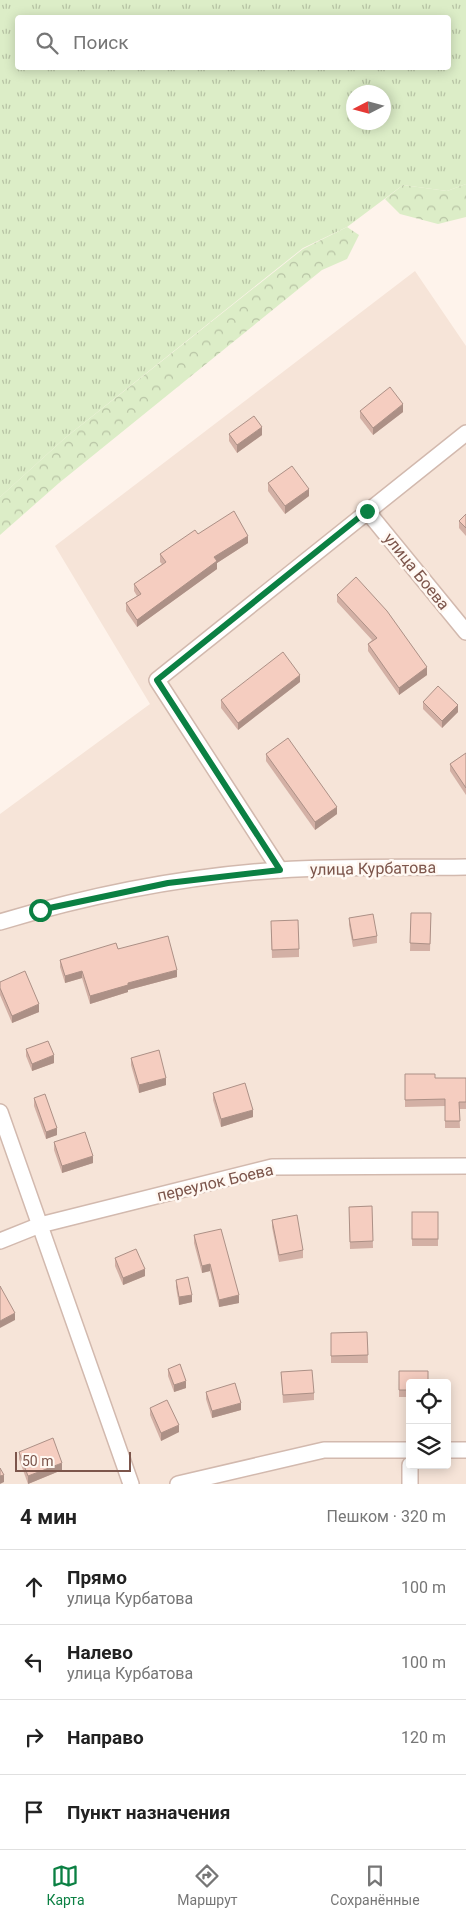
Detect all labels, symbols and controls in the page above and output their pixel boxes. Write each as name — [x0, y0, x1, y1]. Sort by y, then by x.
search box — [15, 15, 451, 70]
icon: search — [33, 29, 61, 57]
text: Поиск — [73, 31, 129, 54]
north arrow — [346, 85, 391, 130]
route end — [356, 500, 379, 523]
street label: улица Боева — [380, 529, 453, 614]
street label: улица Курбатова — [310, 858, 436, 879]
route start — [29, 899, 52, 922]
street label: переулок Боева — [155, 1160, 275, 1205]
map controls — [406, 1379, 451, 1469]
button: locate — [406, 1379, 451, 1424]
button: layers — [406, 1424, 451, 1469]
scale bar — [15, 1449, 131, 1472]
text: 50 m — [22, 1453, 54, 1469]
text: 4 мин — [20, 1505, 77, 1529]
text: Пешком · 320 m — [327, 1507, 446, 1526]
text: Прямо — [67, 1566, 127, 1589]
icon: ahead — [20, 1573, 48, 1601]
text: 100 m — [401, 1578, 446, 1597]
text: улица Курбатова — [67, 1589, 193, 1608]
text: Налево — [67, 1641, 133, 1664]
icon: left — [20, 1648, 48, 1676]
text: 100 m — [401, 1653, 446, 1672]
text: улица Курбатова — [67, 1664, 193, 1683]
icon: right — [20, 1723, 48, 1751]
text: Направо — [67, 1726, 144, 1749]
text: 120 m — [401, 1728, 446, 1747]
icon: arrive — [20, 1798, 48, 1826]
text: Пункт назначения — [67, 1801, 230, 1824]
tab: Карта — [46, 1862, 85, 1908]
tab: Маршрут — [177, 1862, 238, 1908]
tab: Сохранённые — [330, 1862, 420, 1908]

